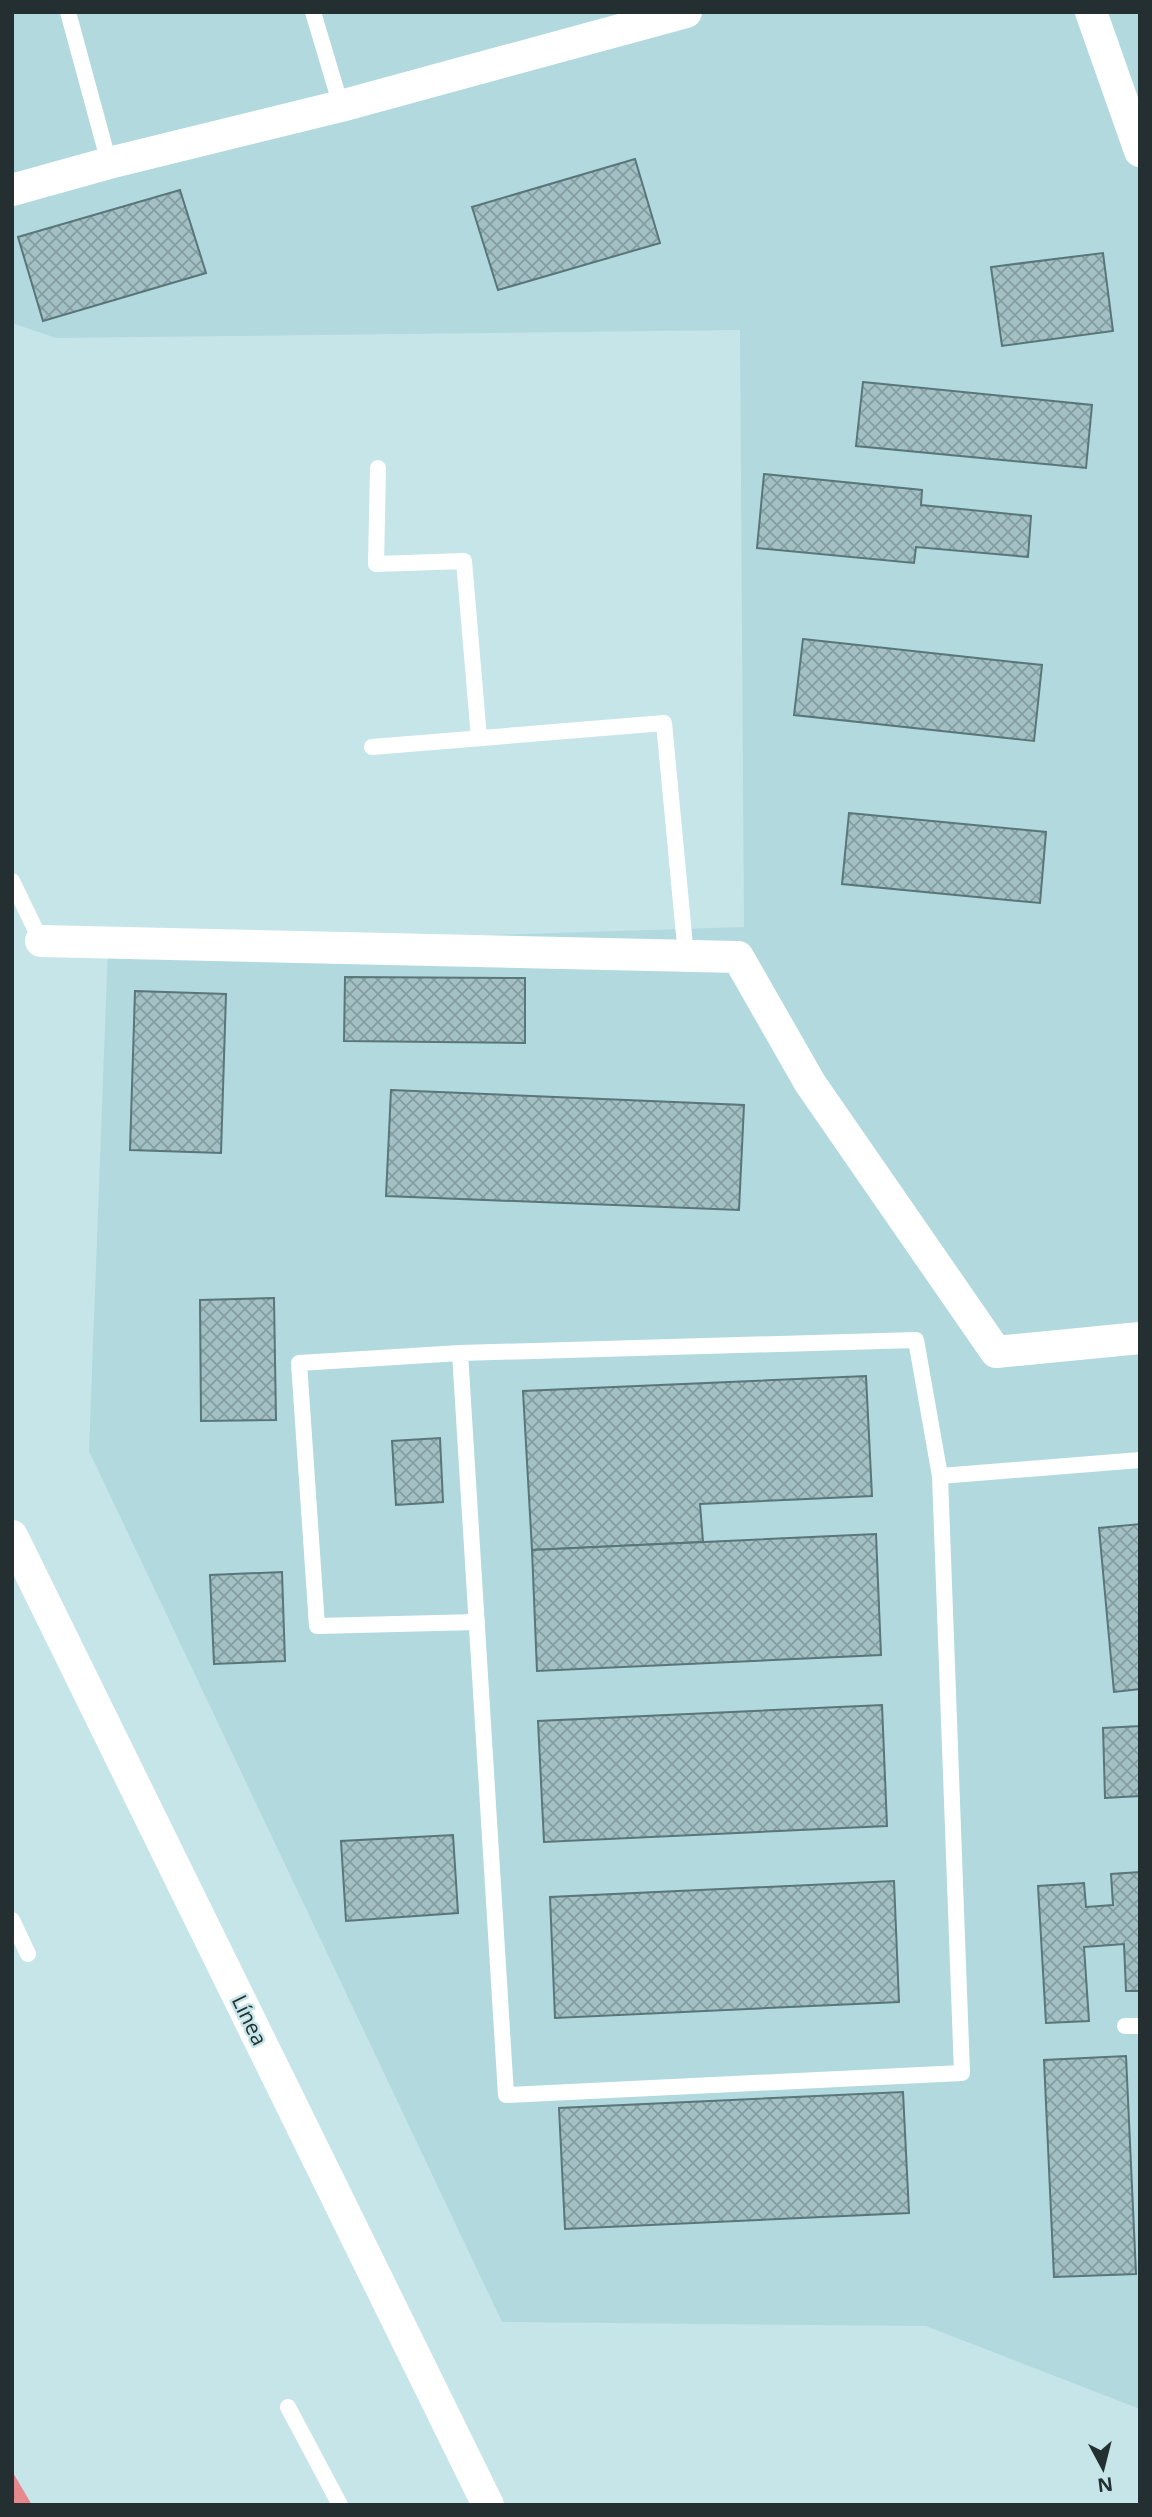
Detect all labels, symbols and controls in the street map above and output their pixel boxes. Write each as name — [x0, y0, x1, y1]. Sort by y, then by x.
street label: Línea — [226, 1990, 274, 2050]
north arrow — [1068, 2433, 1138, 2503]
text: N — [1096, 2471, 1114, 2499]

